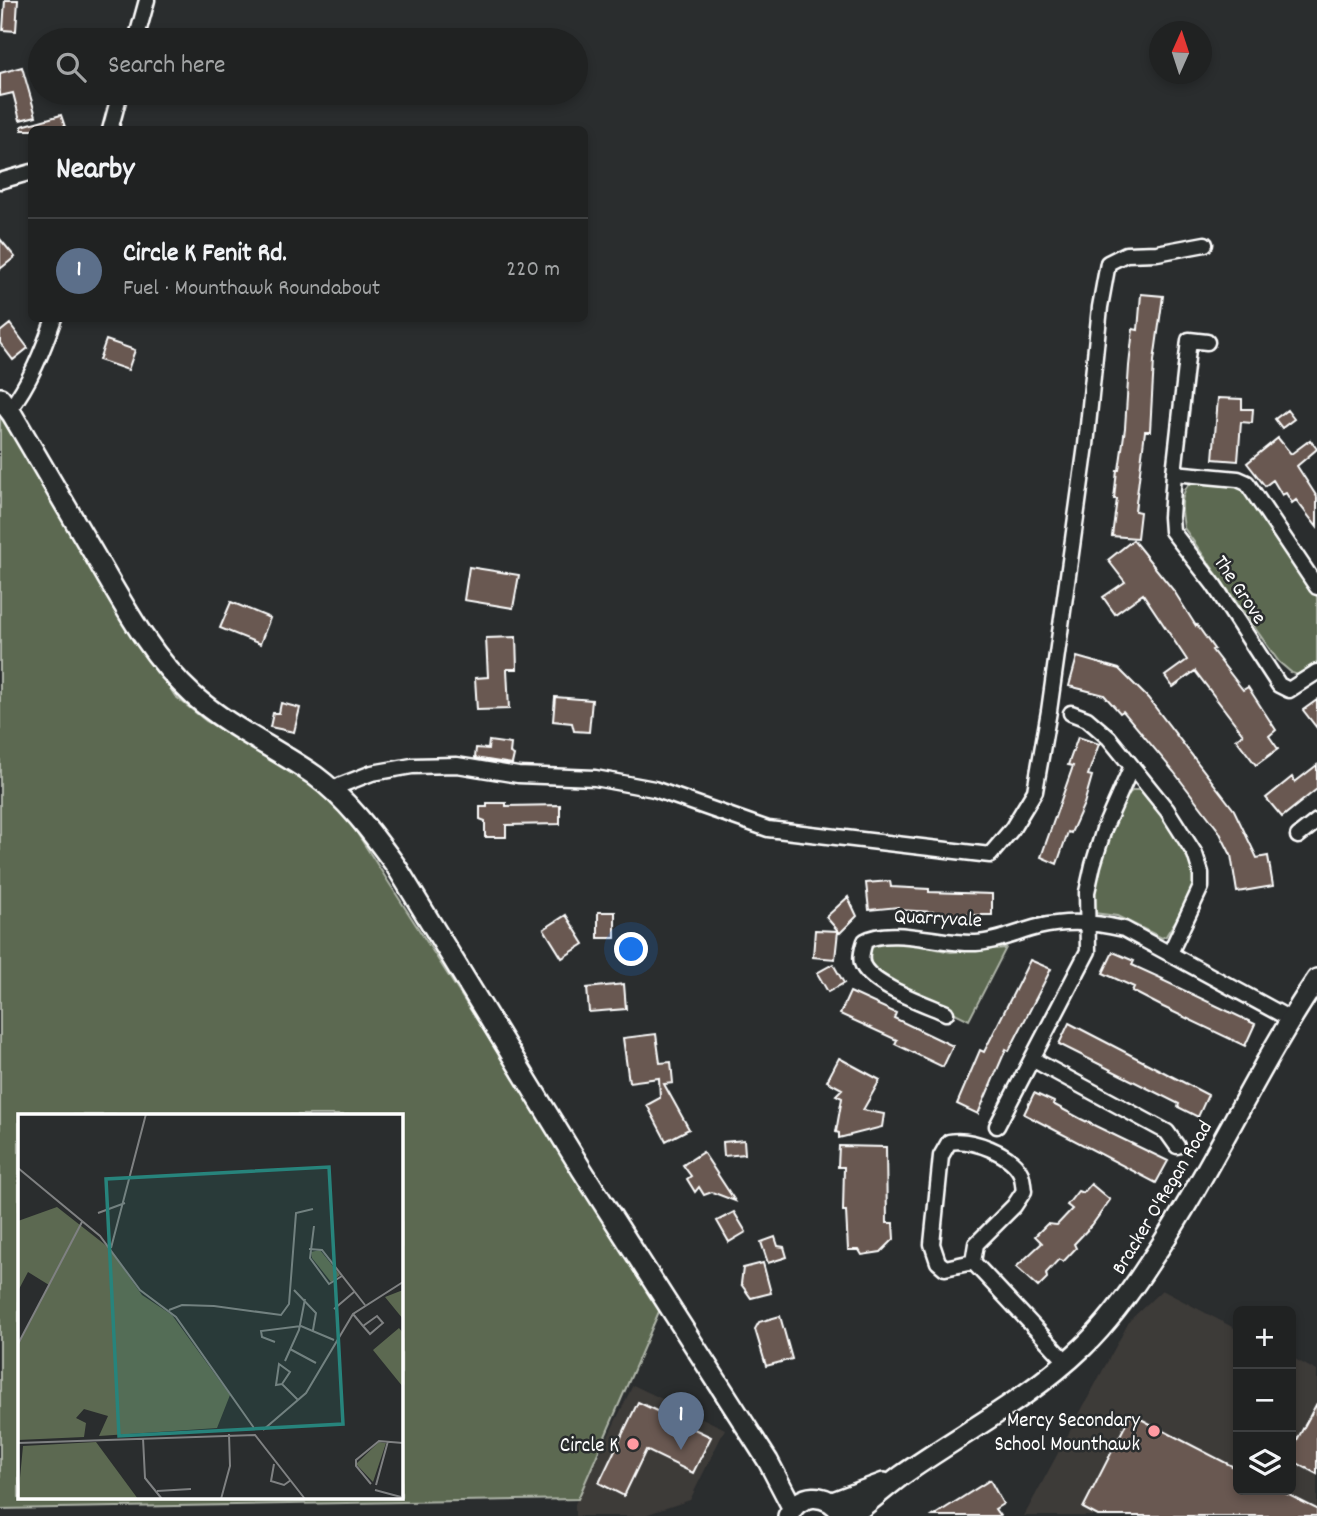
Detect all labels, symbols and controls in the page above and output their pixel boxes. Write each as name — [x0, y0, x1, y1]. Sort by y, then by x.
north arrow — [1149, 21, 1212, 84]
search box — [28, 28, 588, 105]
icon: search — [52, 48, 90, 86]
text: Search here — [108, 48, 226, 85]
text: Nearby — [56, 150, 134, 193]
text: Circle K Fenit Rd. — [123, 236, 287, 273]
text: 1 — [76, 254, 82, 287]
text: 220 m — [506, 254, 560, 287]
text: Fuel · Mounthawk Roundabout — [123, 273, 380, 306]
street label: The Grove — [1204, 550, 1273, 631]
street label: Quarryvale — [893, 903, 983, 937]
your location — [614, 932, 648, 966]
inset map — [18, 1114, 402, 1498]
street label: Bracker O'Regan Road — [1106, 1116, 1221, 1281]
map controls — [1233, 1306, 1296, 1495]
button: + — [1233, 1306, 1296, 1369]
button: − — [1233, 1369, 1296, 1432]
pin: 1 — [658, 1392, 704, 1450]
place label: Mercy Secondary School Mounthawk — [994, 1407, 1140, 1461]
marker: Mercy Secondary School Mounthawk — [1146, 1423, 1162, 1439]
place label: Circle K — [560, 1432, 619, 1462]
button: layers — [1233, 1432, 1296, 1495]
marker: Circle K — [625, 1436, 641, 1452]

